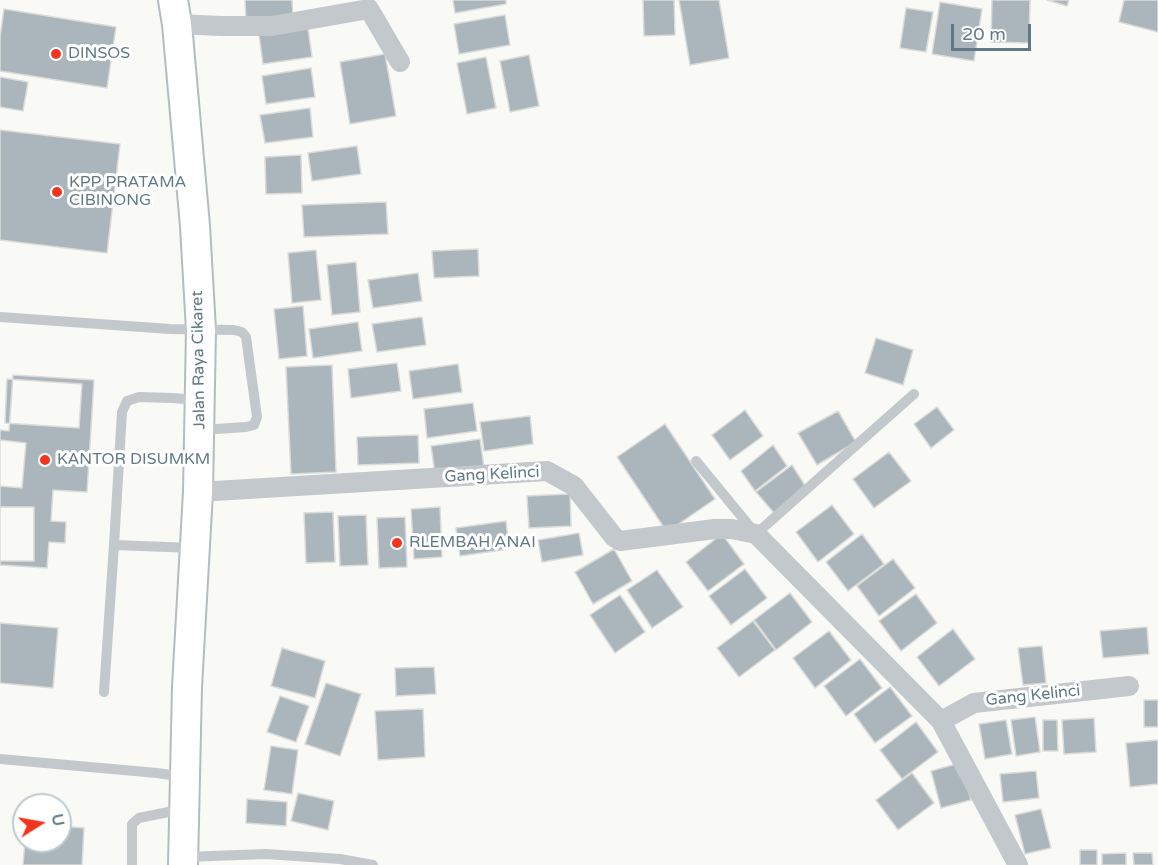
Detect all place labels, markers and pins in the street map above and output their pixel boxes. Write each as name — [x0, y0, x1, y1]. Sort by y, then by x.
place label: DINSOS — [68, 44, 130, 64]
marker: DINSOS — [49, 47, 63, 61]
place label: KPP PRATAMA CIBINONG — [69, 173, 187, 211]
marker: KPP PRATAMA CIBINONG — [50, 185, 64, 199]
place label: KANTOR DISUMKM — [57, 450, 210, 470]
marker: KANTOR DISUMKM — [38, 453, 52, 467]
place label: RLEMBAH ANAI — [409, 533, 536, 553]
marker: RLEMBAH ANAI — [390, 536, 404, 550]

